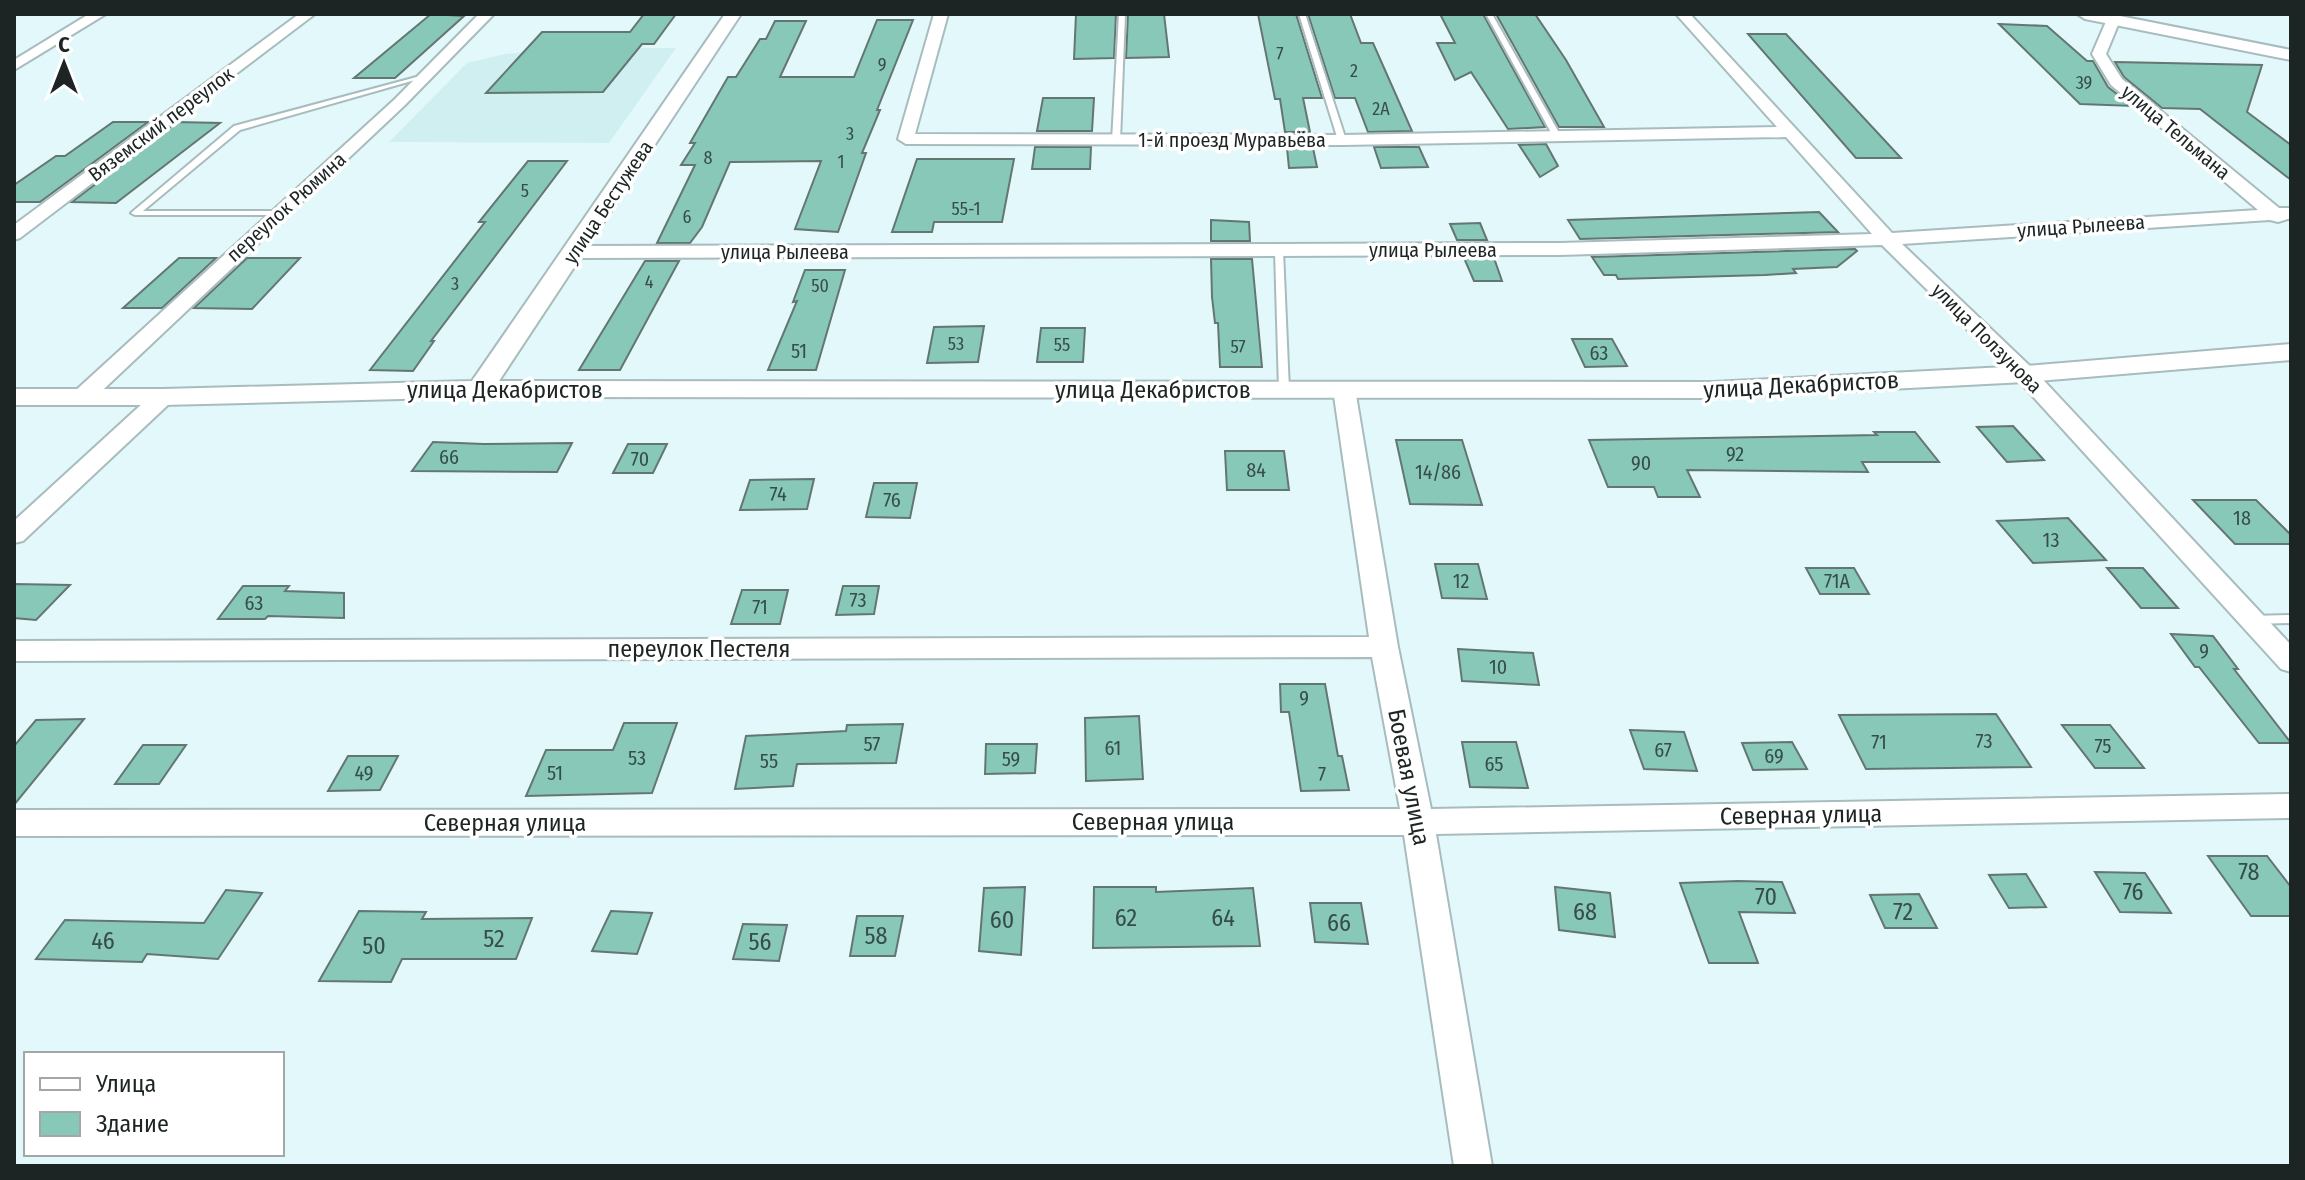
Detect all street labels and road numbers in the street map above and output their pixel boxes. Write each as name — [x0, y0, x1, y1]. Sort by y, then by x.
street label: Вяземский переулок — [84, 61, 239, 186]
street label: улица Тельмана — [2117, 80, 2235, 184]
street label: 1-й проезд Муравьёва — [1138, 128, 1326, 152]
street label: улица Бестужева — [558, 136, 658, 268]
street label: переулок Рюмина — [221, 147, 351, 267]
street label: улица Рылеева — [2016, 210, 2146, 242]
street label: улица Рылеева — [1369, 238, 1497, 262]
street label: улица Рылеева — [721, 240, 849, 264]
street label: улица Ползунова — [1927, 278, 2047, 398]
street label: улица Декабристов — [1702, 366, 1900, 404]
street label: улица Декабристов — [407, 376, 603, 404]
street label: улица Декабристов — [1055, 376, 1251, 404]
street label: переулок Пестеля — [608, 635, 791, 663]
street label: Боевая улица — [1382, 706, 1436, 848]
street label: Северная улица — [1720, 800, 1882, 830]
street label: Северная улица — [1072, 808, 1234, 836]
street label: Северная улица — [424, 809, 586, 837]

